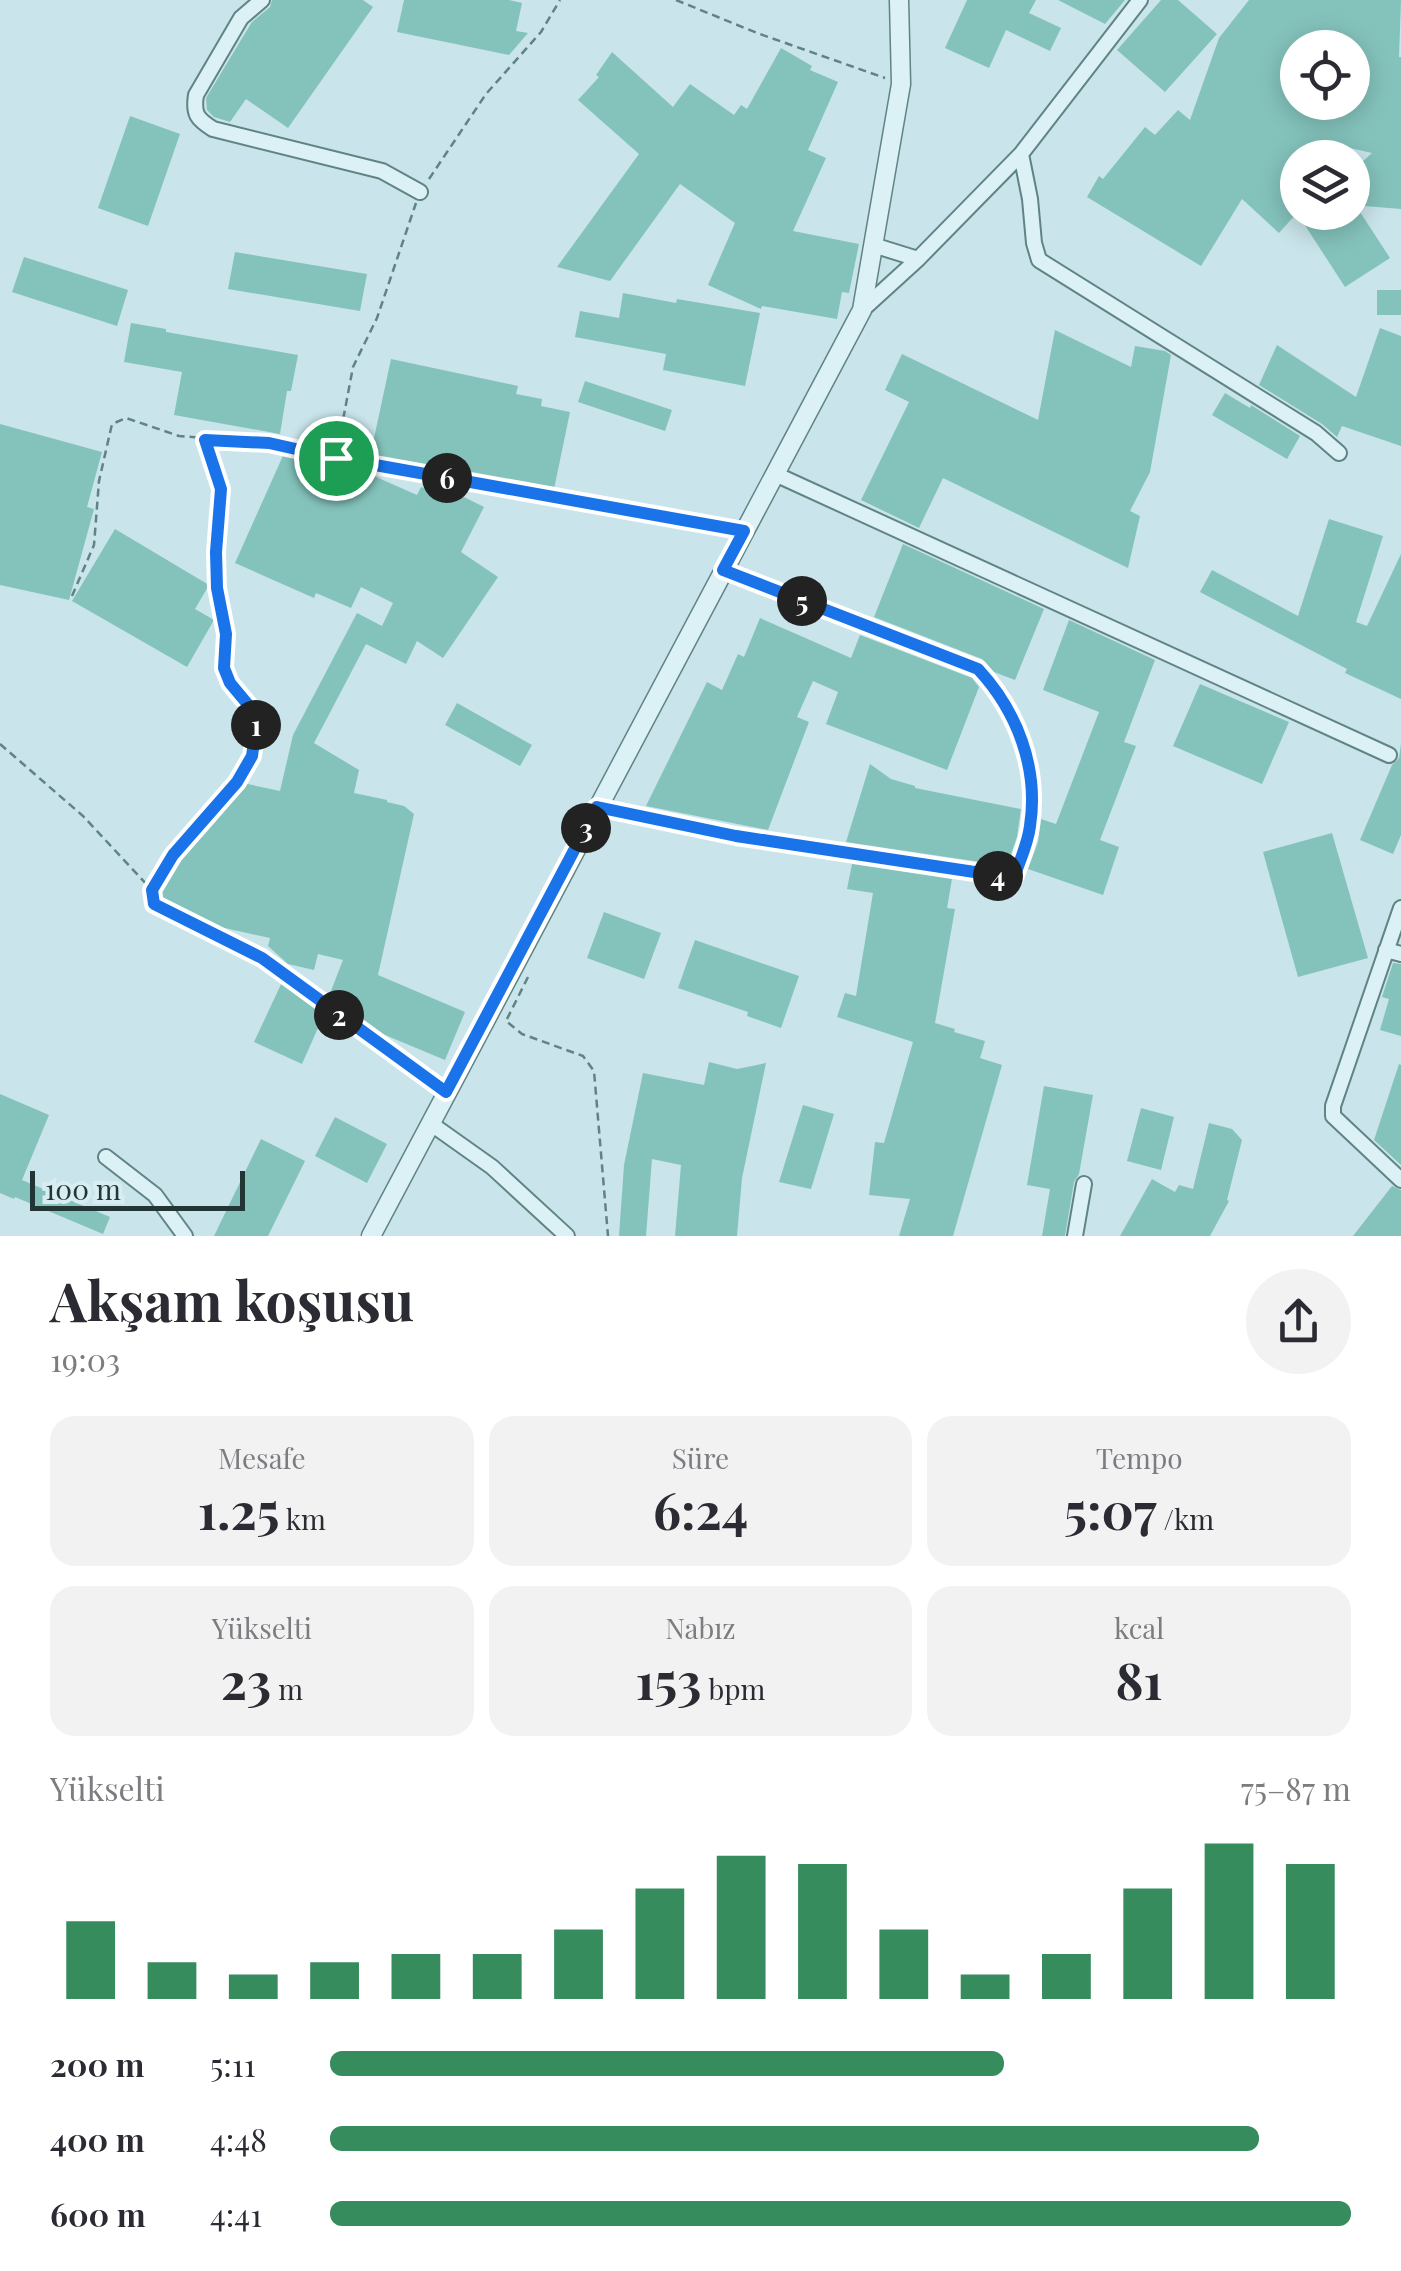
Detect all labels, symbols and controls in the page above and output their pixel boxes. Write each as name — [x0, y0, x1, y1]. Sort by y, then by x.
map controls — [1280, 30, 1370, 230]
button: locate — [1280, 30, 1370, 120]
button: layers — [1280, 140, 1370, 230]
pin — [294, 416, 379, 501]
icon: arrive — [309, 431, 364, 486]
pin: 6 — [422, 453, 472, 503]
text: 6 — [439, 459, 455, 496]
pin: 5 — [777, 576, 827, 626]
text: 5 — [796, 582, 808, 619]
pin: 1 — [231, 700, 281, 750]
text: 1 — [251, 706, 261, 743]
pin: 3 — [561, 803, 611, 853]
text: 3 — [579, 809, 593, 846]
pin: 4 — [973, 851, 1023, 901]
text: 4 — [991, 857, 1005, 894]
pin: 2 — [314, 990, 364, 1040]
text: 2 — [332, 996, 346, 1033]
scale bar — [30, 1166, 245, 1210]
text: 100 m — [45, 1170, 121, 1207]
text: Akşam koşusu — [50, 1262, 414, 1336]
button: share — [1246, 1269, 1351, 1374]
text: 19:03 — [50, 1337, 120, 1380]
text: Mesafe — [218, 1439, 306, 1476]
text: Süre — [672, 1439, 729, 1476]
text: Tempo — [1096, 1439, 1183, 1476]
text: 1.25 — [198, 1476, 280, 1543]
text: 6:24 — [653, 1476, 748, 1543]
text: 5:07 — [1064, 1476, 1157, 1543]
text: km — [280, 1500, 326, 1537]
text: /km — [1157, 1500, 1214, 1537]
text: Yükselti — [212, 1609, 312, 1646]
text: Nabız — [665, 1609, 736, 1646]
text: kcal — [1114, 1609, 1164, 1646]
text: 23 — [221, 1646, 271, 1713]
text: 153 — [636, 1646, 702, 1713]
text: 81 — [1116, 1646, 1163, 1713]
text: m — [271, 1670, 303, 1707]
text: bpm — [702, 1670, 765, 1707]
text: Yükselti — [50, 1766, 165, 1809]
text: 75–87 m — [1241, 1766, 1351, 1809]
text: 200 m — [50, 2042, 144, 2085]
text: 5:11 — [210, 2042, 255, 2085]
text: 400 m — [50, 2117, 145, 2160]
text: 4:48 — [210, 2117, 267, 2160]
text: 600 m — [50, 2192, 146, 2235]
text: 4:41 — [210, 2192, 262, 2235]

